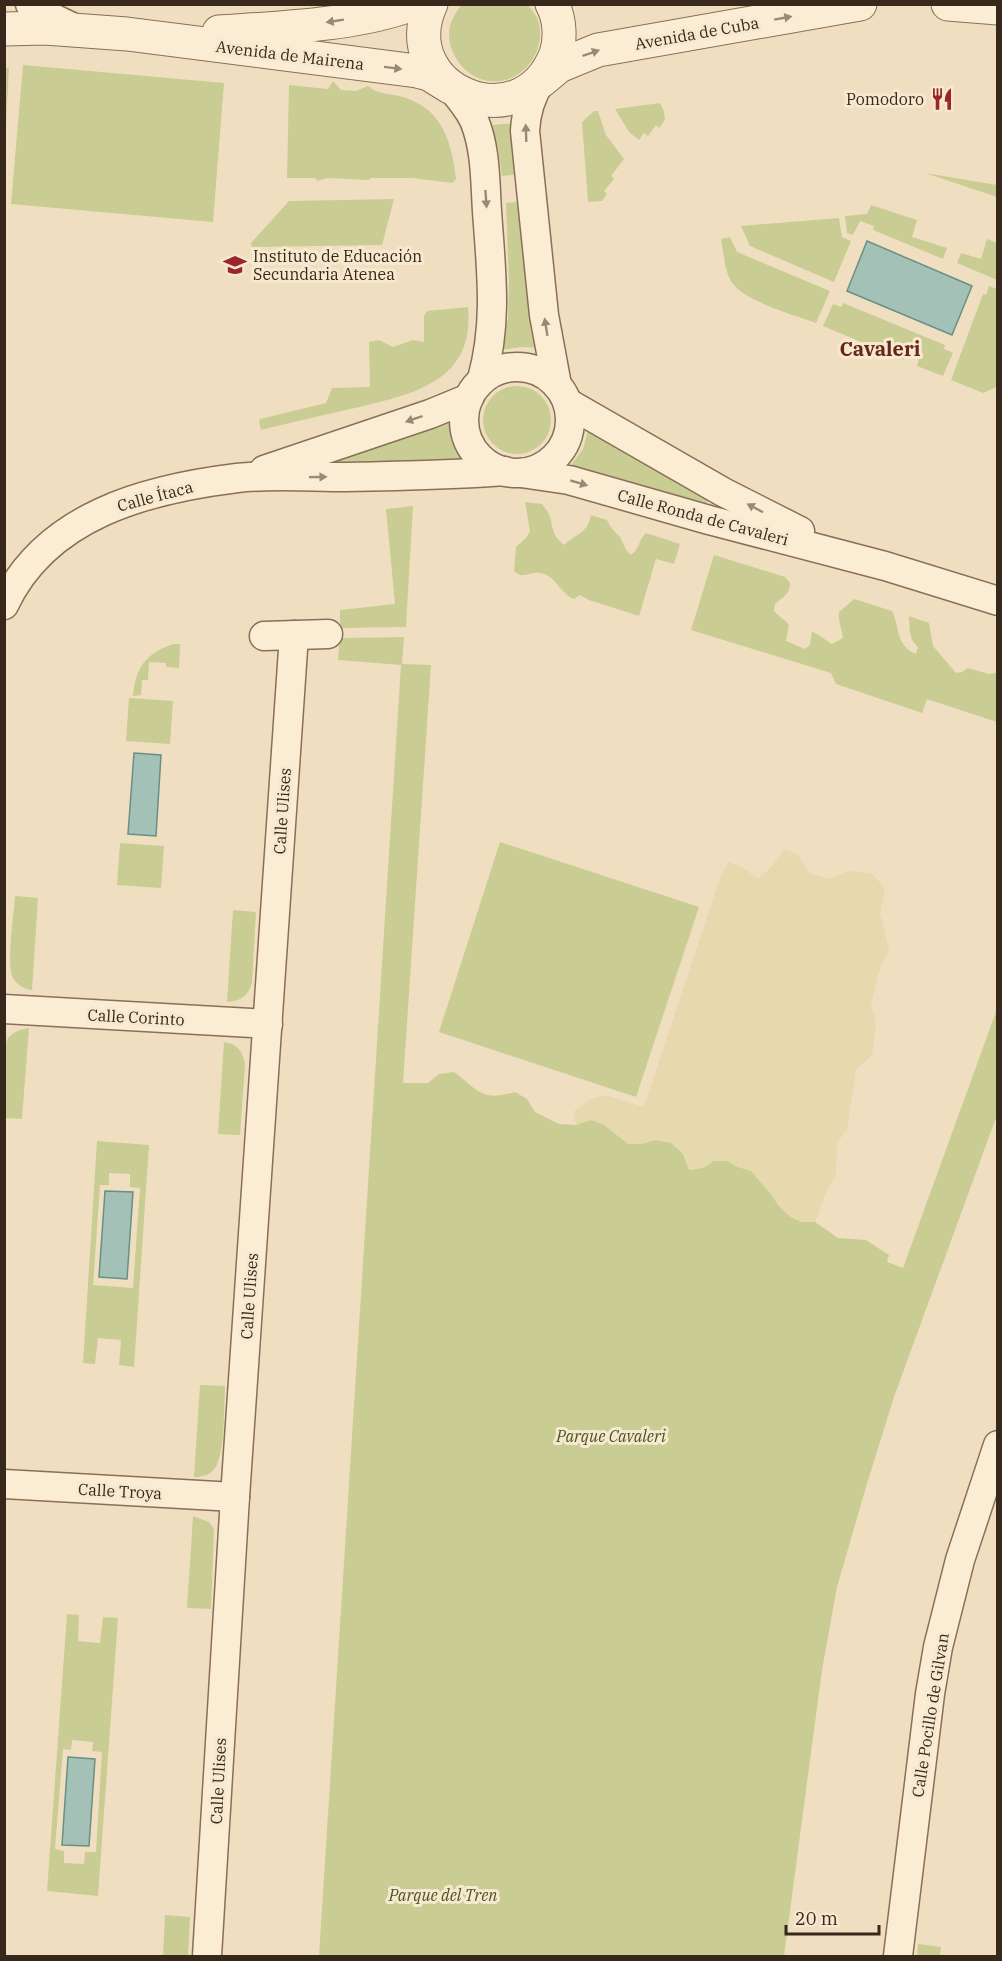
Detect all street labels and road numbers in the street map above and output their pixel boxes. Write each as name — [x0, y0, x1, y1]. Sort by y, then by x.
street label: Avenida de Cuba — [633, 12, 761, 54]
street label: Avenida de Mairena — [215, 36, 366, 74]
street label: Calle Ítaca — [115, 475, 195, 516]
street label: Calle Ronda de Cavaleri — [615, 485, 791, 549]
street label: Calle Ulises — [269, 767, 295, 855]
street label: Calle Corinto — [87, 1004, 185, 1030]
street label: Calle Ulises — [236, 1252, 262, 1340]
street label: Calle Troya — [77, 1479, 163, 1503]
street label: Calle Pocillo de Gilvan — [907, 1631, 953, 1799]
street label: Calle Ulises — [206, 1737, 230, 1825]

